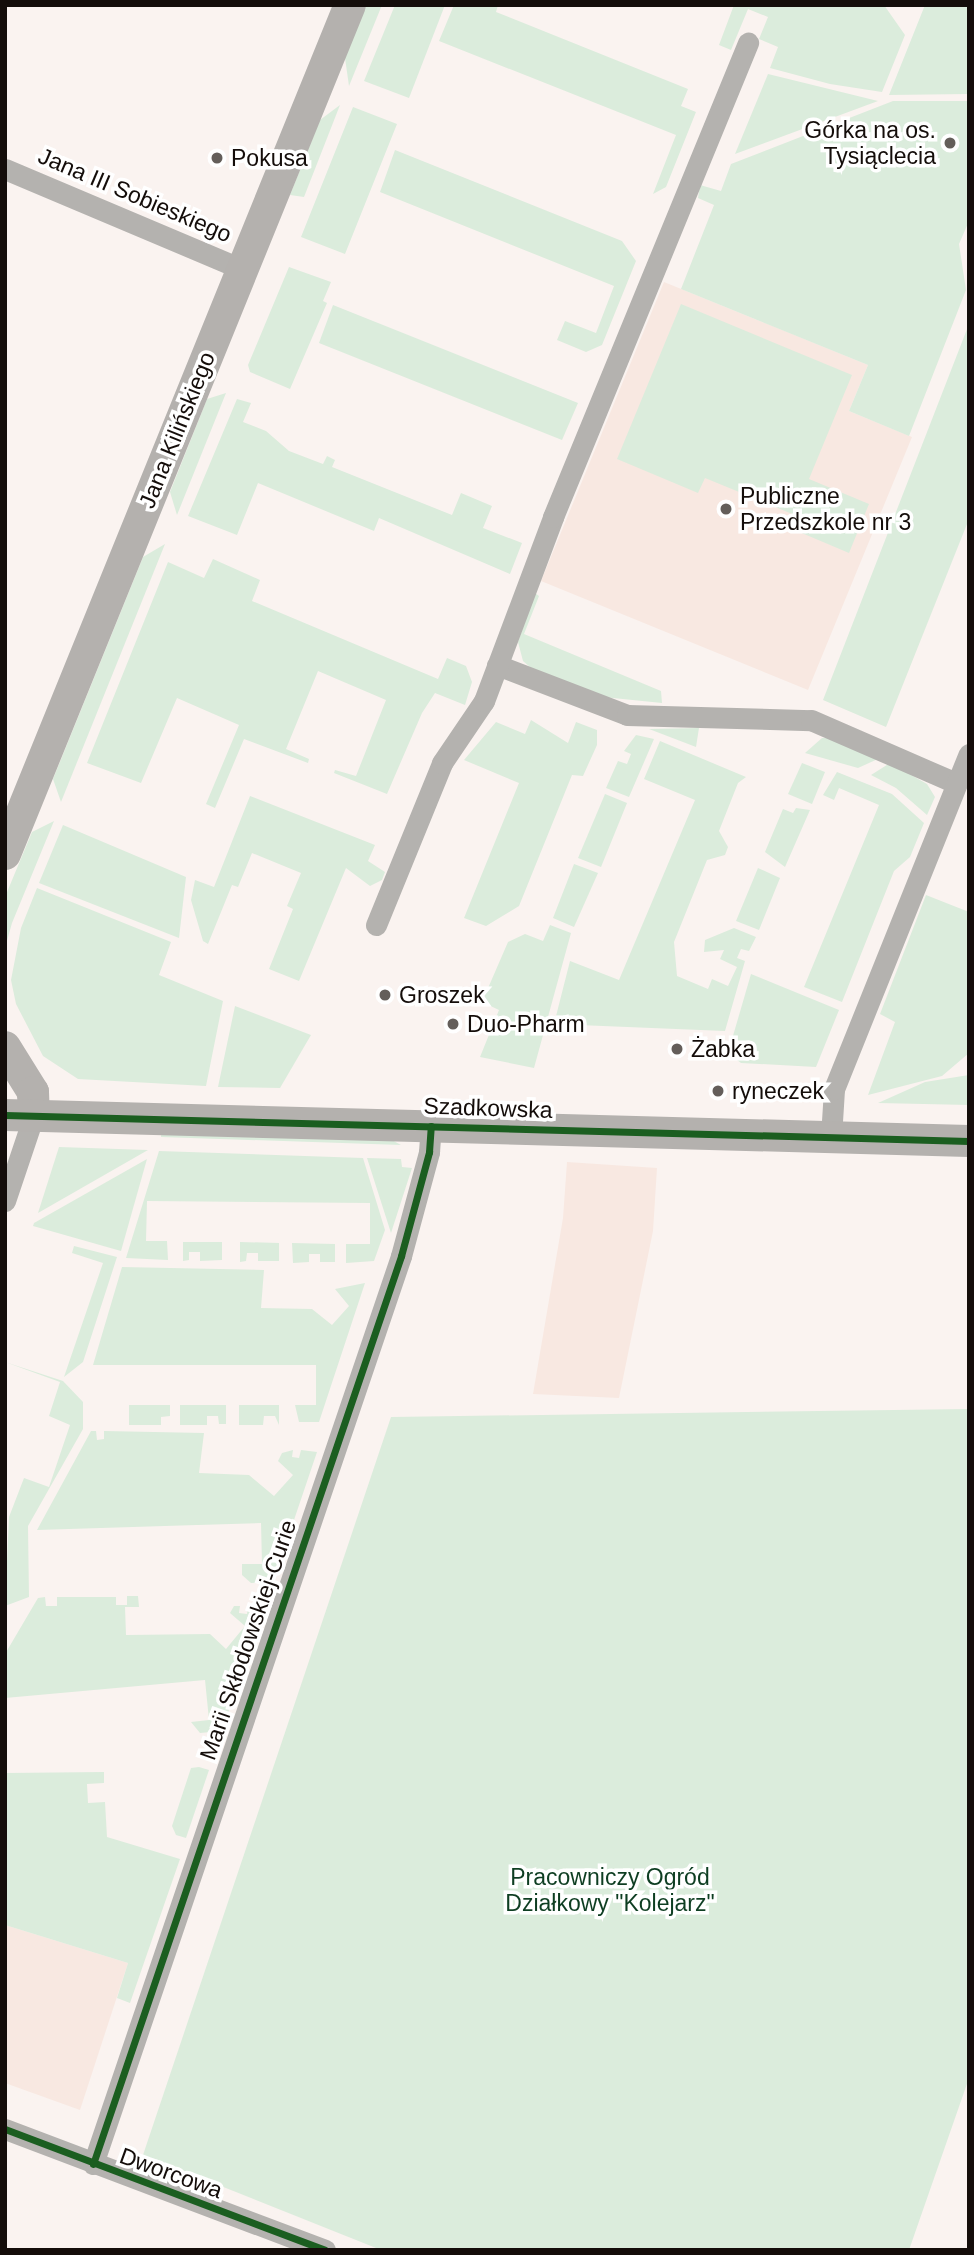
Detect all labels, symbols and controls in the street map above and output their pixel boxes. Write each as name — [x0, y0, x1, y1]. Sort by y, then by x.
place label: Górka na os. Tysiąclecia — [804, 116, 936, 170]
marker: Górka na os. Tysiąclecia — [942, 135, 958, 151]
street label: Jana III Sobieskiego — [34, 142, 236, 248]
place label: Pokusa — [231, 144, 308, 172]
marker: Pokusa — [209, 150, 225, 166]
street label: Jana Kilińskiego — [133, 348, 221, 512]
place label: Publiczne Przedszkole nr 3 — [740, 482, 911, 536]
marker: Publiczne Przedszkole nr 3 — [718, 501, 734, 517]
place label: Groszek — [399, 981, 485, 1009]
marker: Groszek — [377, 987, 393, 1003]
place label: Duo-Pharm — [467, 1010, 585, 1038]
marker: Duo-Pharm — [445, 1016, 461, 1032]
place label: Żabka — [691, 1035, 755, 1063]
marker: Żabka — [669, 1041, 685, 1057]
place label: ryneczek — [732, 1077, 824, 1105]
marker: ryneczek — [710, 1083, 726, 1099]
street label: Szadkowska — [423, 1092, 553, 1124]
street label: Marii Skłodowskiej-Curie — [194, 1516, 302, 1764]
park label: Pracowniczy Ogród Działkowy "Kolejarz" — [505, 1863, 715, 1917]
street label: Dworcowa — [116, 2142, 226, 2204]

